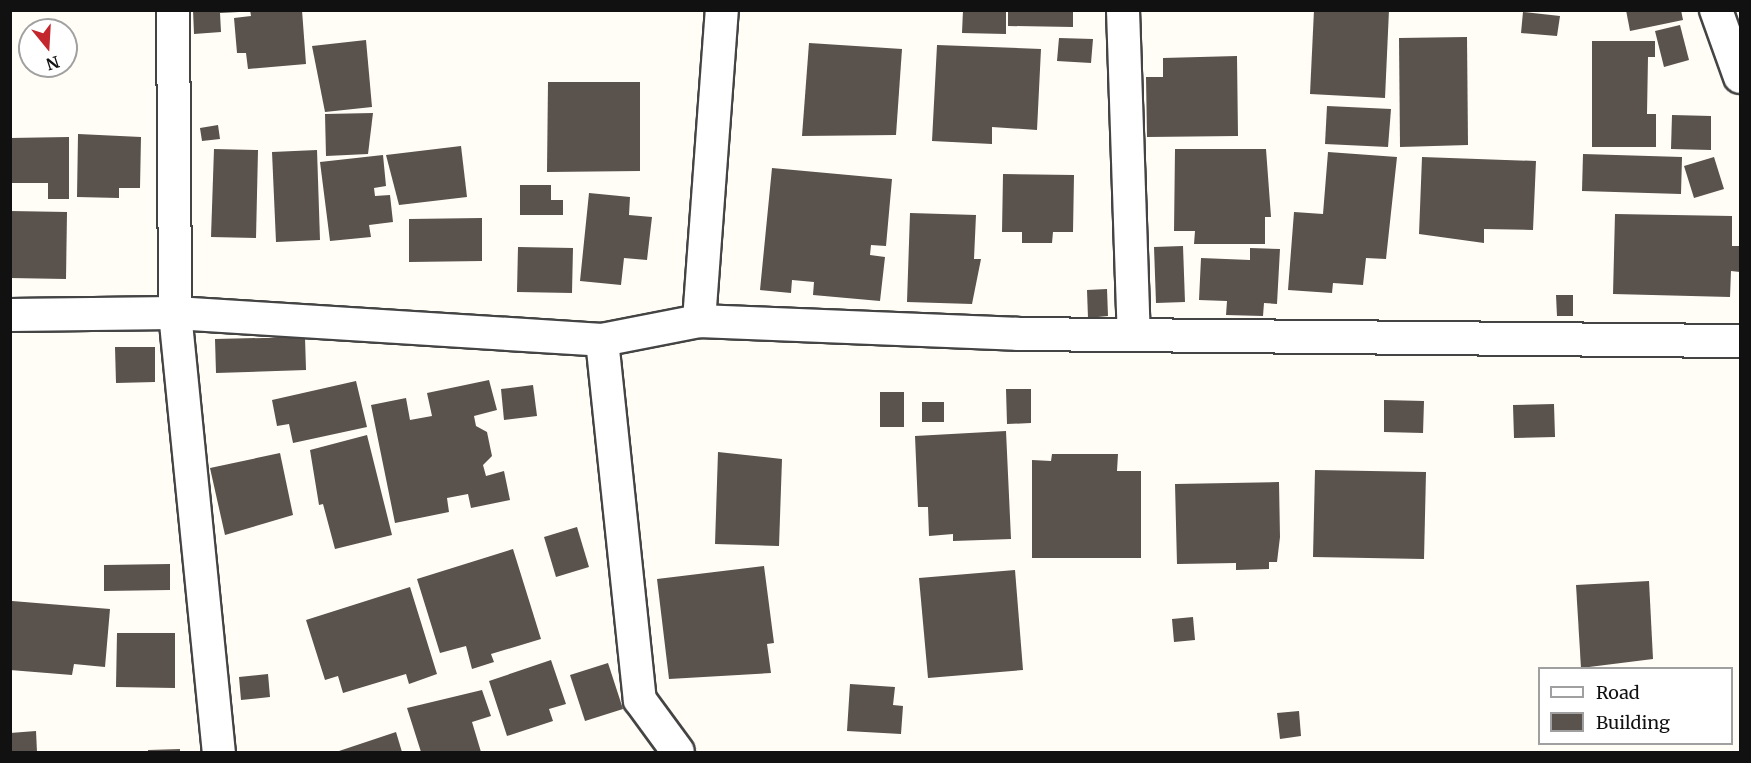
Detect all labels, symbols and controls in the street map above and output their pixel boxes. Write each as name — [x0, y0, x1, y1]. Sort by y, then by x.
north arrow — [18, 18, 78, 78]
text: N — [44, 52, 62, 75]
legend — [1538, 667, 1733, 745]
text: Road — [1596, 681, 1640, 704]
text: Building — [1596, 711, 1670, 734]

